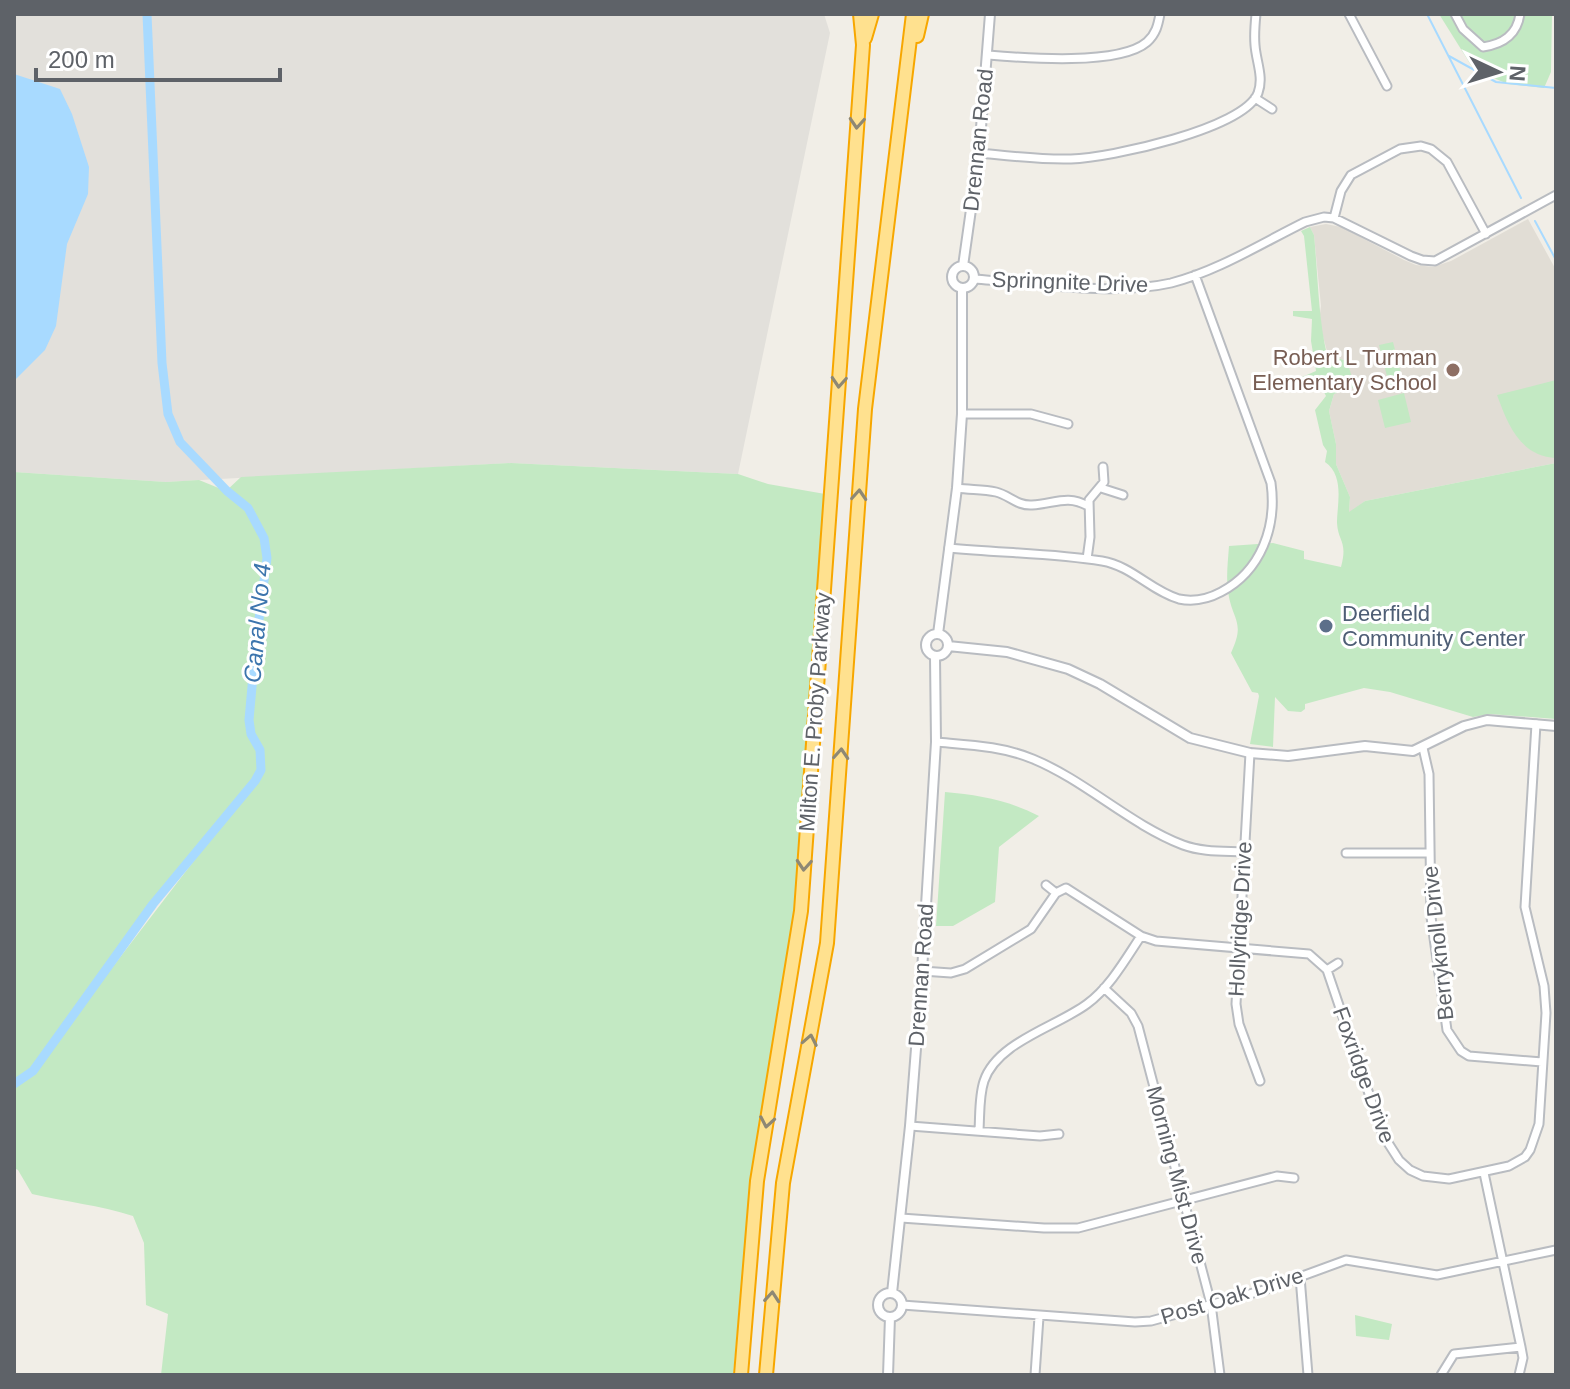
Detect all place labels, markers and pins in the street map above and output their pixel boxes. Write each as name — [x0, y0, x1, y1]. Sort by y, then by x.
place label: Robert L Turman Elementary School — [1252, 345, 1437, 395]
marker: Robert L Turman Elementary School — [1444, 361, 1462, 379]
place label: Deerfield Community Center — [1342, 601, 1525, 651]
marker: Deerfield Community Center — [1317, 617, 1335, 635]

